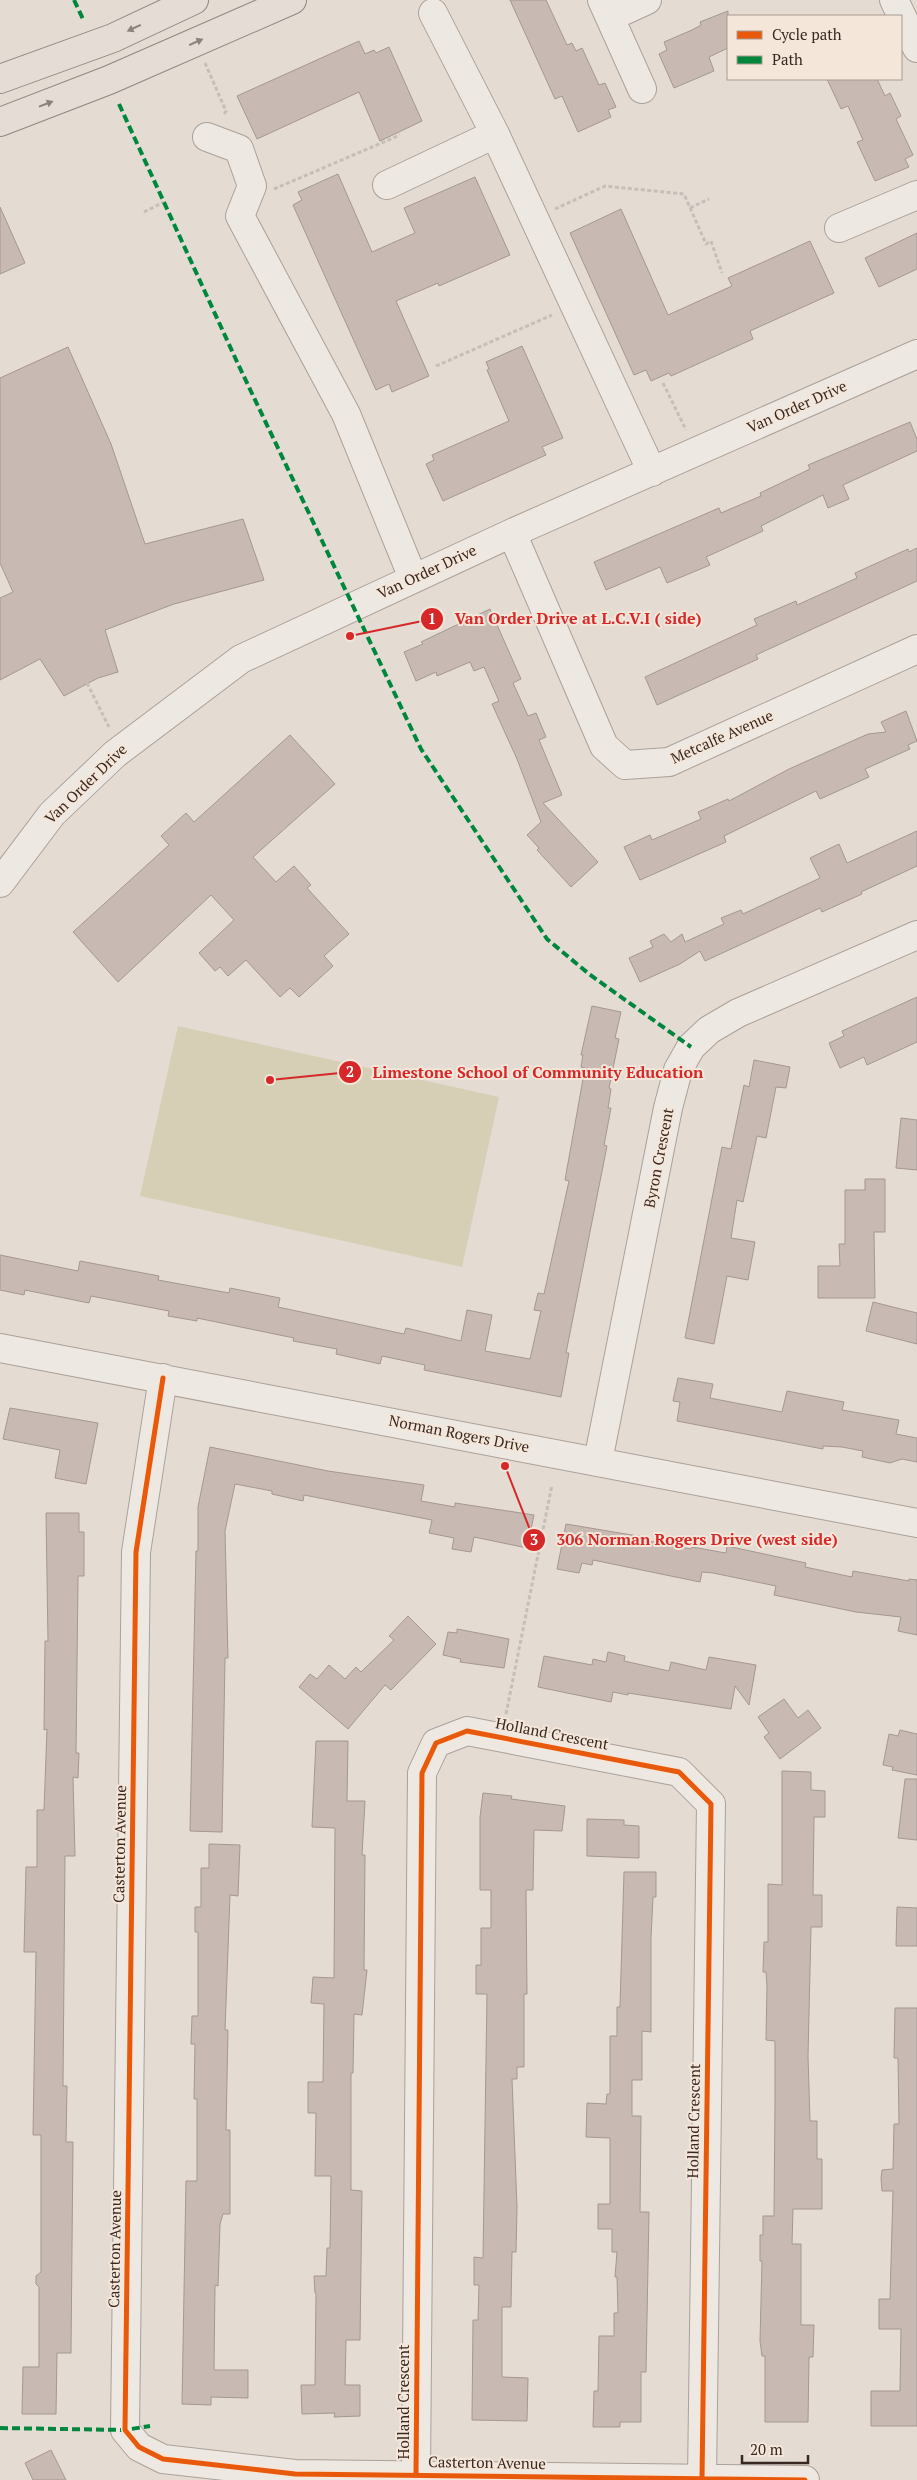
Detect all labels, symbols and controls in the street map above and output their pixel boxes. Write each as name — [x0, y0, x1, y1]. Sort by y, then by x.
legend — [727, 15, 902, 80]
one-way arrow — [127, 24, 141, 32]
text: Cycle path — [772, 24, 842, 44]
one-way arrow — [189, 38, 203, 46]
text: Path — [772, 49, 803, 69]
one-way arrow — [38, 100, 53, 108]
street label: Van Order Drive — [744, 375, 850, 437]
street label: Van Order Drive — [374, 539, 479, 603]
callout: Van Order Drive at L.C.V.I ( side) — [419, 603, 711, 634]
text: Van Order Drive at L.C.V.I ( side) — [454, 607, 702, 629]
text: 1 — [428, 608, 436, 628]
street label: Metcalfe Avenue — [667, 705, 776, 768]
street label: Van Order Drive — [40, 739, 131, 828]
callout: Limestone School of Community Education — [338, 1057, 713, 1088]
text: 2 — [346, 1061, 354, 1081]
text: Limestone School of Community Education — [373, 1061, 704, 1083]
street label: Byron Crescent — [639, 1106, 678, 1210]
street label: Norman Rogers Drive — [387, 1410, 531, 1456]
callout: 306 Norman Rogers Drive (west side) — [521, 1524, 848, 1555]
text: 306 Norman Rogers Drive (west side) — [556, 1528, 838, 1550]
text: 3 — [530, 1529, 538, 1549]
street label: Holland Crescent — [494, 1712, 611, 1754]
street label: Casterton Avenue — [108, 1785, 130, 1903]
street label: Holland Crescent — [682, 2063, 704, 2179]
street label: Casterton Avenue — [103, 2190, 125, 2308]
street label: Holland Crescent — [393, 2344, 413, 2459]
scale bar — [742, 2432, 808, 2464]
text: 20 m — [750, 2439, 783, 2459]
street label: Casterton Avenue — [428, 2451, 546, 2473]

